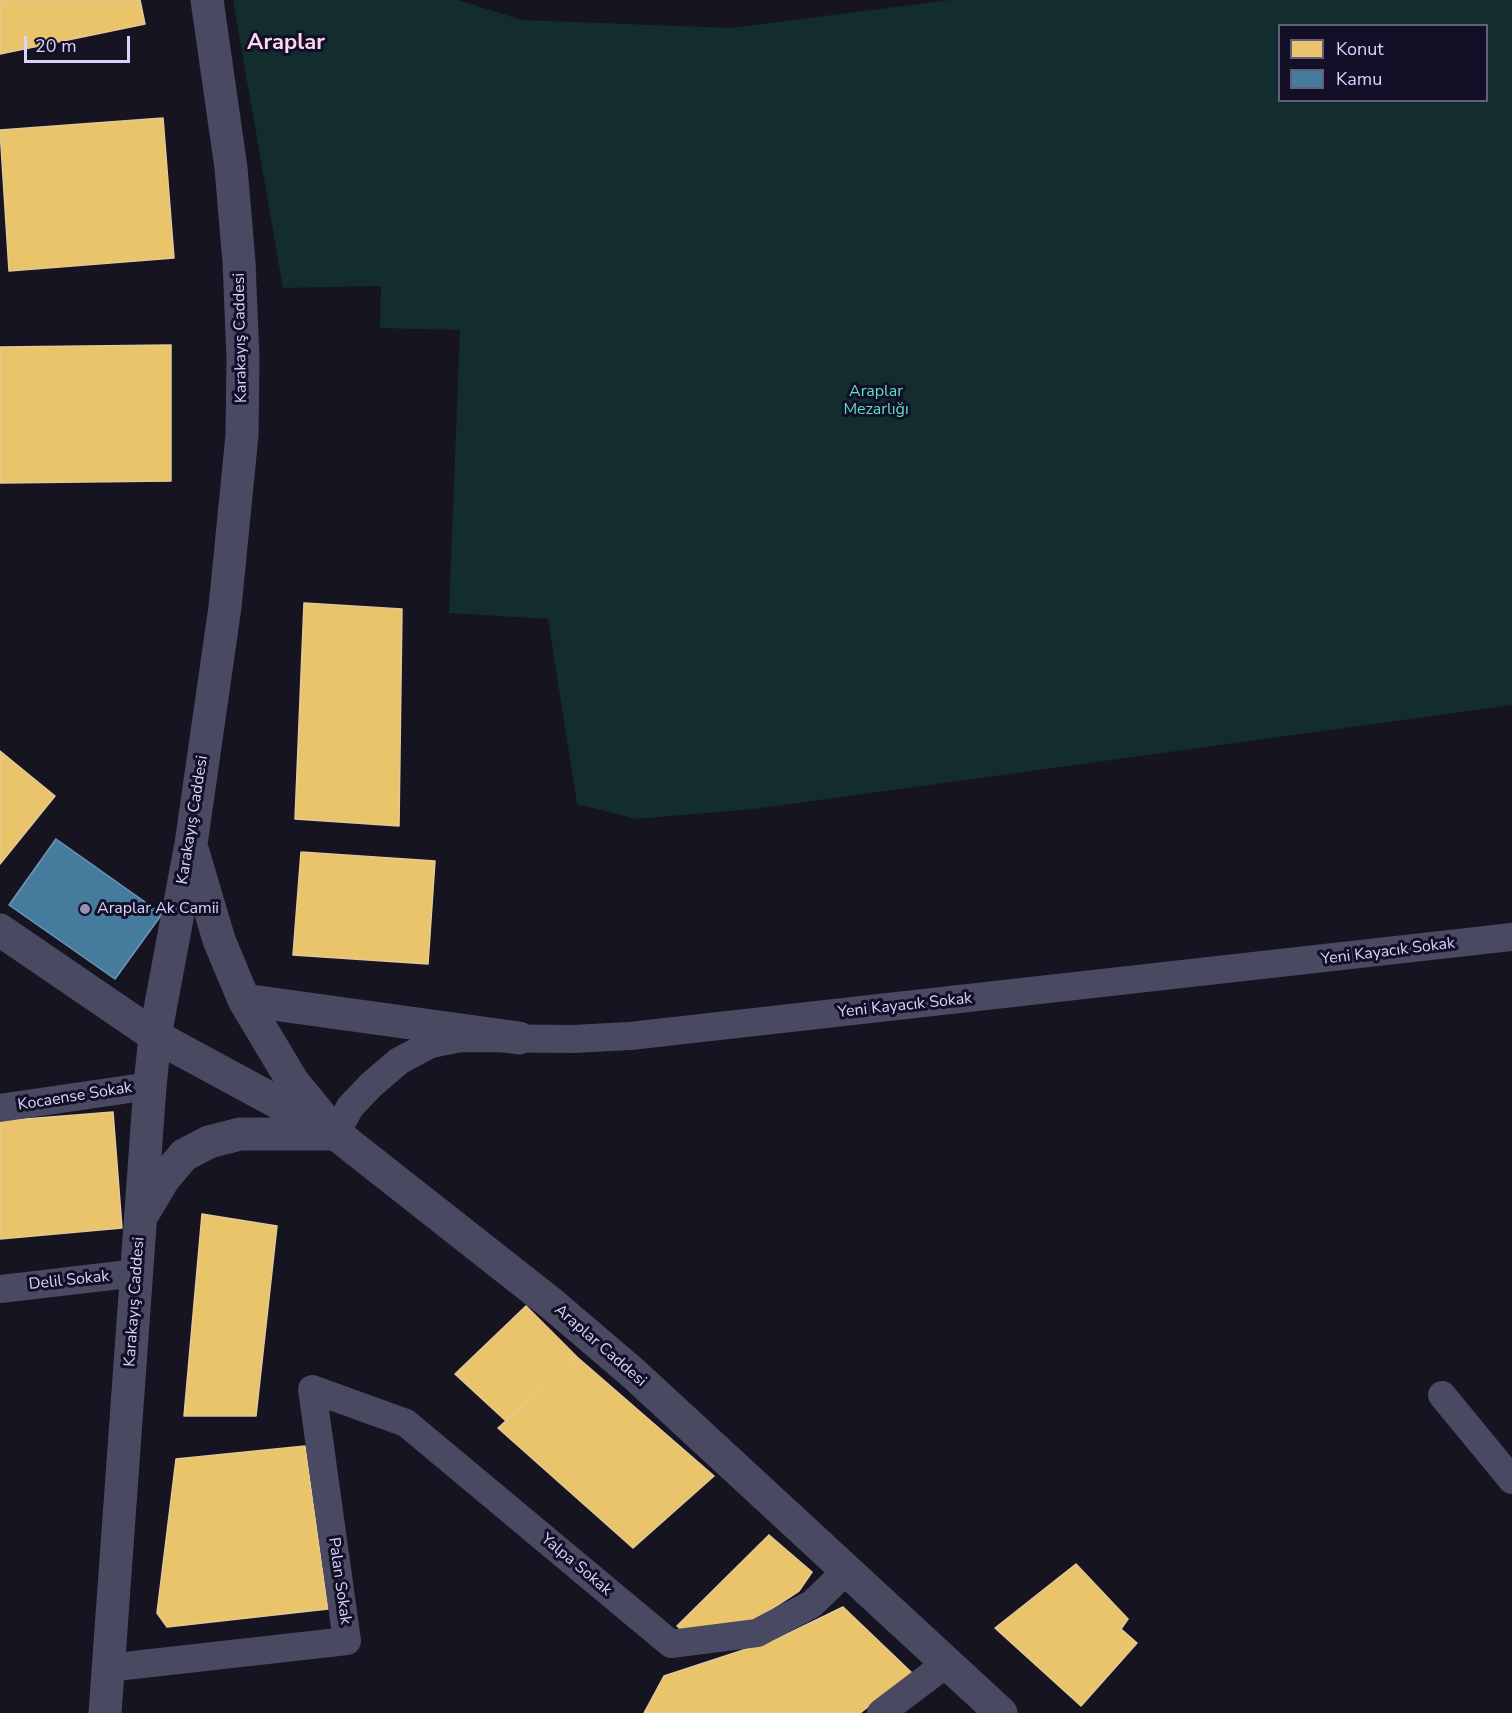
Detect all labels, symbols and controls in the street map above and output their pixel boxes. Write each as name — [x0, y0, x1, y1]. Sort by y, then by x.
scale bar — [27, 24, 134, 62]
legend — [1278, 24, 1488, 102]
district label: Araplar — [247, 31, 325, 57]
text: 20 m — [35, 34, 77, 58]
text: Konut — [1336, 37, 1384, 61]
text: Kamu — [1336, 67, 1382, 91]
street label: Karakayış Caddesi — [230, 273, 252, 403]
park label: Araplar Mezarlığı — [843, 382, 909, 420]
street label: Karakayış Caddesi — [173, 754, 213, 886]
place label: Araplar Ak Camii — [97, 899, 219, 919]
marker: Araplar Ak Camii — [78, 902, 92, 916]
street label: Yeni Kayacık Sokak — [1320, 934, 1456, 970]
street label: Yeni Kayacık Sokak — [837, 989, 973, 1023]
street label: Kocaense Sokak — [16, 1078, 134, 1116]
street label: Karakayış Caddesi — [121, 1236, 149, 1368]
street label: Delil Sokak — [28, 1267, 110, 1295]
street label: Araplar Caddesi — [550, 1301, 650, 1391]
street label: Yalpa Sokak — [537, 1530, 615, 1600]
street label: Palan Sokak — [323, 1536, 355, 1626]

